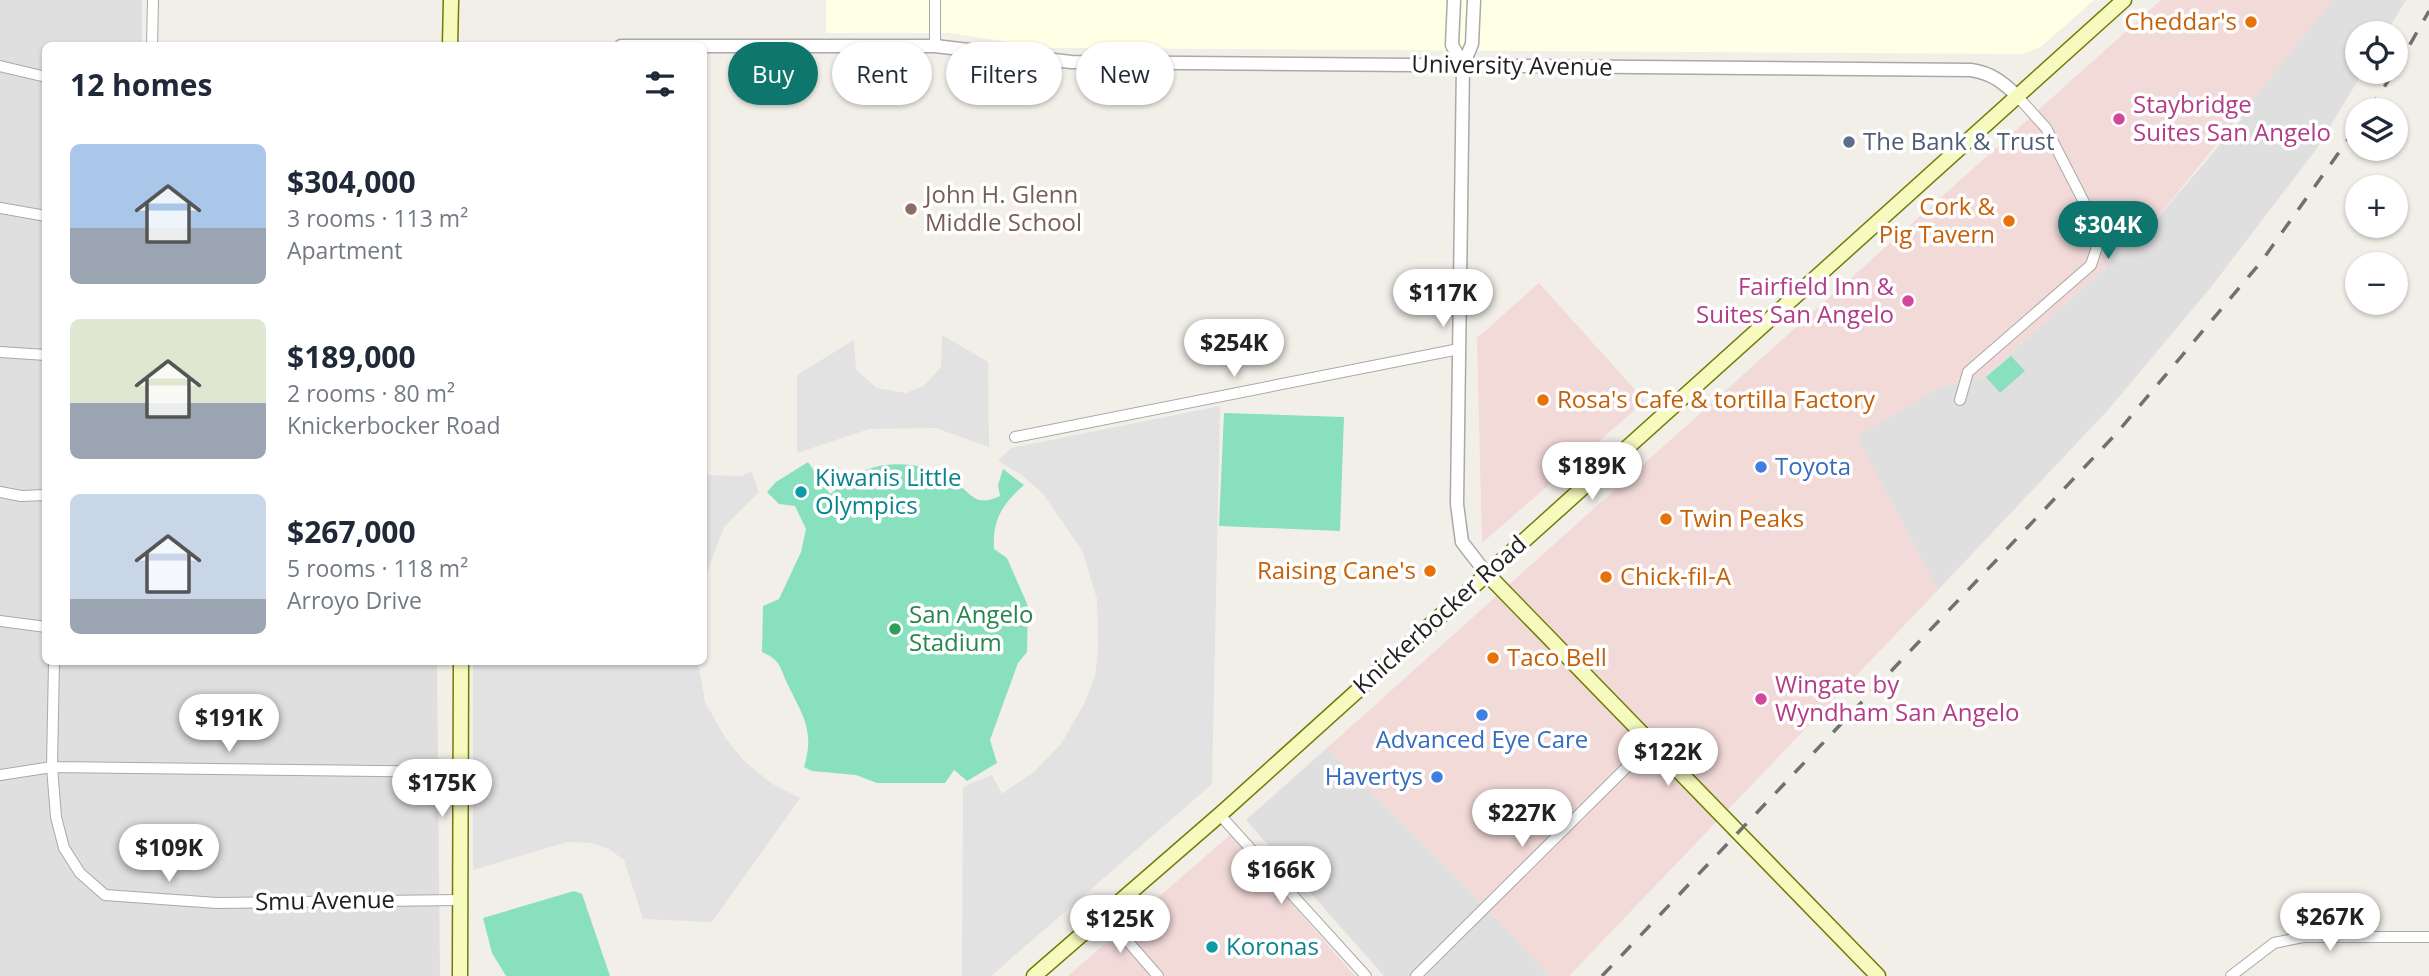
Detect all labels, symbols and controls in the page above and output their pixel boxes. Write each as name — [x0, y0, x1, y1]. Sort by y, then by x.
place label: Cheddar's — [2124, 4, 2237, 37]
marker: Cheddar's — [2243, 14, 2259, 30]
map controls — [2345, 21, 2408, 315]
button: locate — [2345, 21, 2408, 84]
chip: Buy — [728, 42, 818, 105]
chip: Rent — [832, 42, 932, 105]
chip: Filters — [946, 42, 1062, 105]
chip: New — [1076, 42, 1174, 105]
street label: University Avenue — [1411, 46, 1613, 83]
text: 12 homes — [70, 64, 213, 105]
icon: filters — [641, 65, 679, 103]
place label: Staybridge Suites San Angelo — [2133, 87, 2331, 148]
button: layers — [2345, 98, 2408, 161]
marker: Staybridge Suites San Angelo — [2111, 111, 2127, 127]
place label: The Bank & Trust — [1863, 124, 2055, 157]
marker: The Bank & Trust — [1841, 134, 1857, 150]
text: $304,000 — [287, 161, 416, 202]
icon: home — [126, 172, 210, 256]
button: + — [2345, 175, 2408, 238]
place label: John H. Glenn Middle School — [923, 177, 1082, 238]
place label: Cork & Pig Tavern — [1879, 189, 1996, 250]
marker: John H. Glenn Middle School — [903, 201, 919, 217]
text: 3 rooms · 113 m² — [287, 202, 468, 234]
pin: $304K — [2059, 202, 2157, 261]
text: $304K — [2074, 208, 2142, 240]
marker: Cork & Pig Tavern — [2001, 213, 2017, 229]
text: Apartment — [287, 234, 403, 266]
button: − — [2345, 252, 2408, 315]
place label: Fairfield Inn & Suites San Angelo — [1696, 269, 1895, 330]
pin: $117K — [1394, 270, 1492, 329]
text: $117K — [1409, 276, 1477, 308]
marker: Fairfield Inn & Suites San Angelo — [1900, 293, 1916, 309]
pin: $254K — [1185, 320, 1283, 379]
text: $254K — [1200, 326, 1268, 358]
text: $189,000 — [287, 336, 416, 377]
icon: home — [126, 347, 210, 431]
text: 2 rooms · 80 m² — [287, 377, 455, 409]
place label: Rosa's Cafe & tortilla Factory — [1557, 382, 1876, 415]
marker: Rosa's Cafe & tortilla Factory — [1535, 392, 1551, 408]
text: Knickerbocker Road — [287, 409, 501, 441]
pin: $189K — [1543, 442, 1641, 502]
text: $189K — [1558, 449, 1626, 481]
place label: Toyota — [1775, 449, 1851, 482]
marker: Toyota — [1753, 459, 1769, 475]
place label: Kiwanis Little Olympics — [815, 460, 961, 521]
marker: Kiwanis Little Olympics — [793, 484, 809, 500]
place label: Twin Peaks — [1680, 501, 1804, 534]
text: $267,000 — [287, 511, 416, 552]
marker: Twin Peaks — [1658, 511, 1674, 527]
icon: home — [126, 522, 210, 606]
street label: Knickerbocker Road — [1345, 527, 1533, 701]
text: 5 rooms · 118 m² — [287, 552, 468, 584]
place label: Raising Cane's — [1257, 553, 1416, 586]
place label: Chick-fil-A — [1620, 559, 1732, 592]
marker: Raising Cane's — [1422, 563, 1438, 579]
marker: Chick-fil-A — [1598, 569, 1614, 585]
text: Arroyo Drive — [287, 584, 422, 616]
place label: San Angelo Stadium — [909, 597, 1033, 658]
marker: San Angelo Stadium — [887, 621, 903, 637]
place label: Taco Bell — [1507, 640, 1607, 673]
marker: Taco Bell — [1485, 650, 1501, 666]
place label: Wingate by Wyndham San Angelo — [1775, 667, 2019, 728]
marker: Wingate by Wyndham San Angelo — [1753, 691, 1769, 707]
pin: $191K — [180, 694, 278, 754]
text: $191K — [195, 701, 263, 733]
marker: Advanced Eye Care — [1474, 707, 1490, 723]
place label: Advanced Eye Care — [1376, 722, 1588, 755]
pin: $122K — [1619, 728, 1717, 788]
text: $122K — [1634, 735, 1702, 767]
place label: Havertys — [1325, 759, 1423, 792]
pin: $175K — [393, 760, 491, 819]
text: $175K — [408, 766, 476, 798]
marker: Havertys — [1429, 769, 1445, 785]
pin: $227K — [1473, 790, 1571, 849]
text: $227K — [1488, 796, 1556, 828]
pin: $109K — [120, 824, 218, 884]
text: $109K — [135, 831, 203, 863]
pin: $166K — [1232, 846, 1330, 906]
text: $166K — [1247, 853, 1315, 885]
street label: Smu Avenue — [255, 882, 395, 917]
pin: $267K — [2281, 894, 2379, 953]
pin: $125K — [1071, 895, 1169, 955]
text: $267K — [2296, 900, 2364, 932]
text: $125K — [1086, 902, 1154, 934]
place label: Koronas — [1226, 929, 1319, 962]
marker: Koronas — [1204, 939, 1220, 955]

